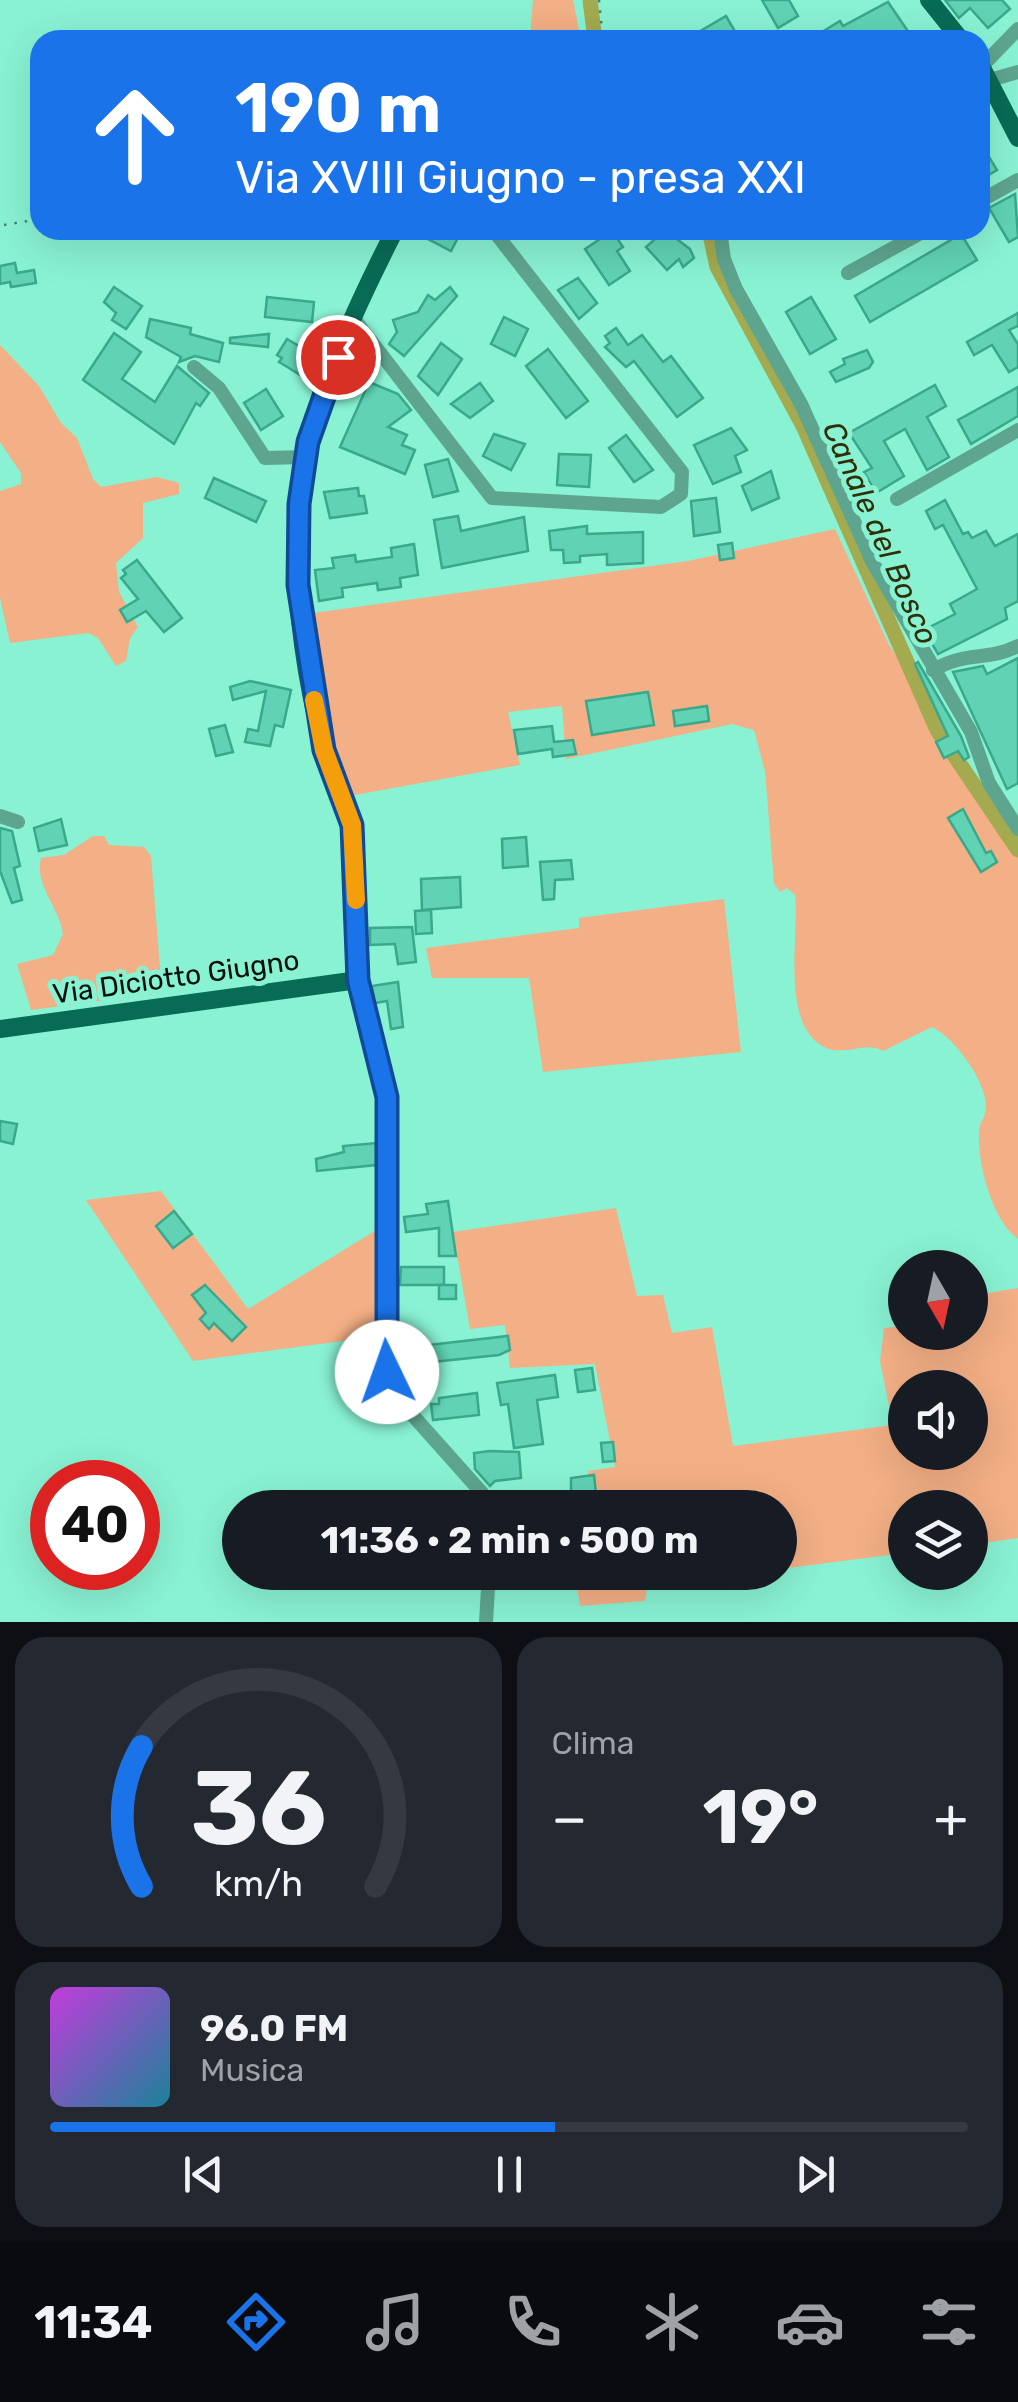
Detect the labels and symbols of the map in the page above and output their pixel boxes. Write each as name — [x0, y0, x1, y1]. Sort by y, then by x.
pin — [296, 315, 381, 400]
water label: Canale del Bosco — [815, 416, 945, 650]
street label: Via Diciotto Giugno — [50, 943, 302, 1011]
north arrow — [888, 1250, 988, 1350]
position arrow — [335, 1320, 439, 1424]
speed limit sign: 40 — [30, 1460, 160, 1590]

